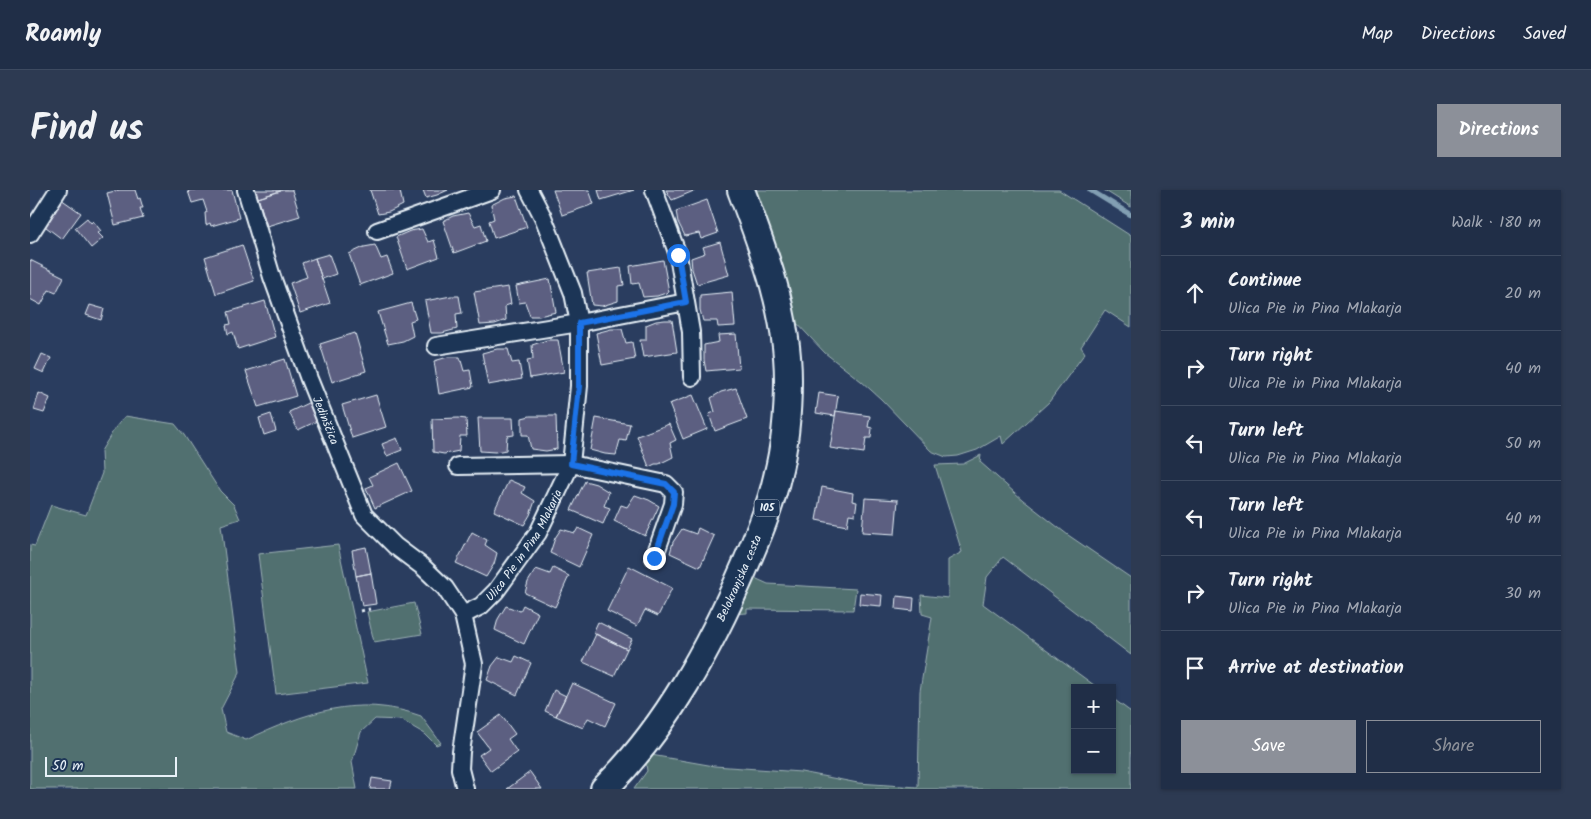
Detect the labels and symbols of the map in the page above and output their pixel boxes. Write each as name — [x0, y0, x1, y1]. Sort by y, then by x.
route start — [667, 244, 690, 267]
street label: Jedinščica — [307, 393, 344, 448]
street label: Ulica Pie in Pina Mlakarja — [481, 486, 567, 606]
road number: 105 — [754, 500, 780, 516]
street label: Belokranjska cesta — [711, 532, 767, 625]
route end — [643, 547, 666, 570]
scale bar — [45, 754, 178, 777]

